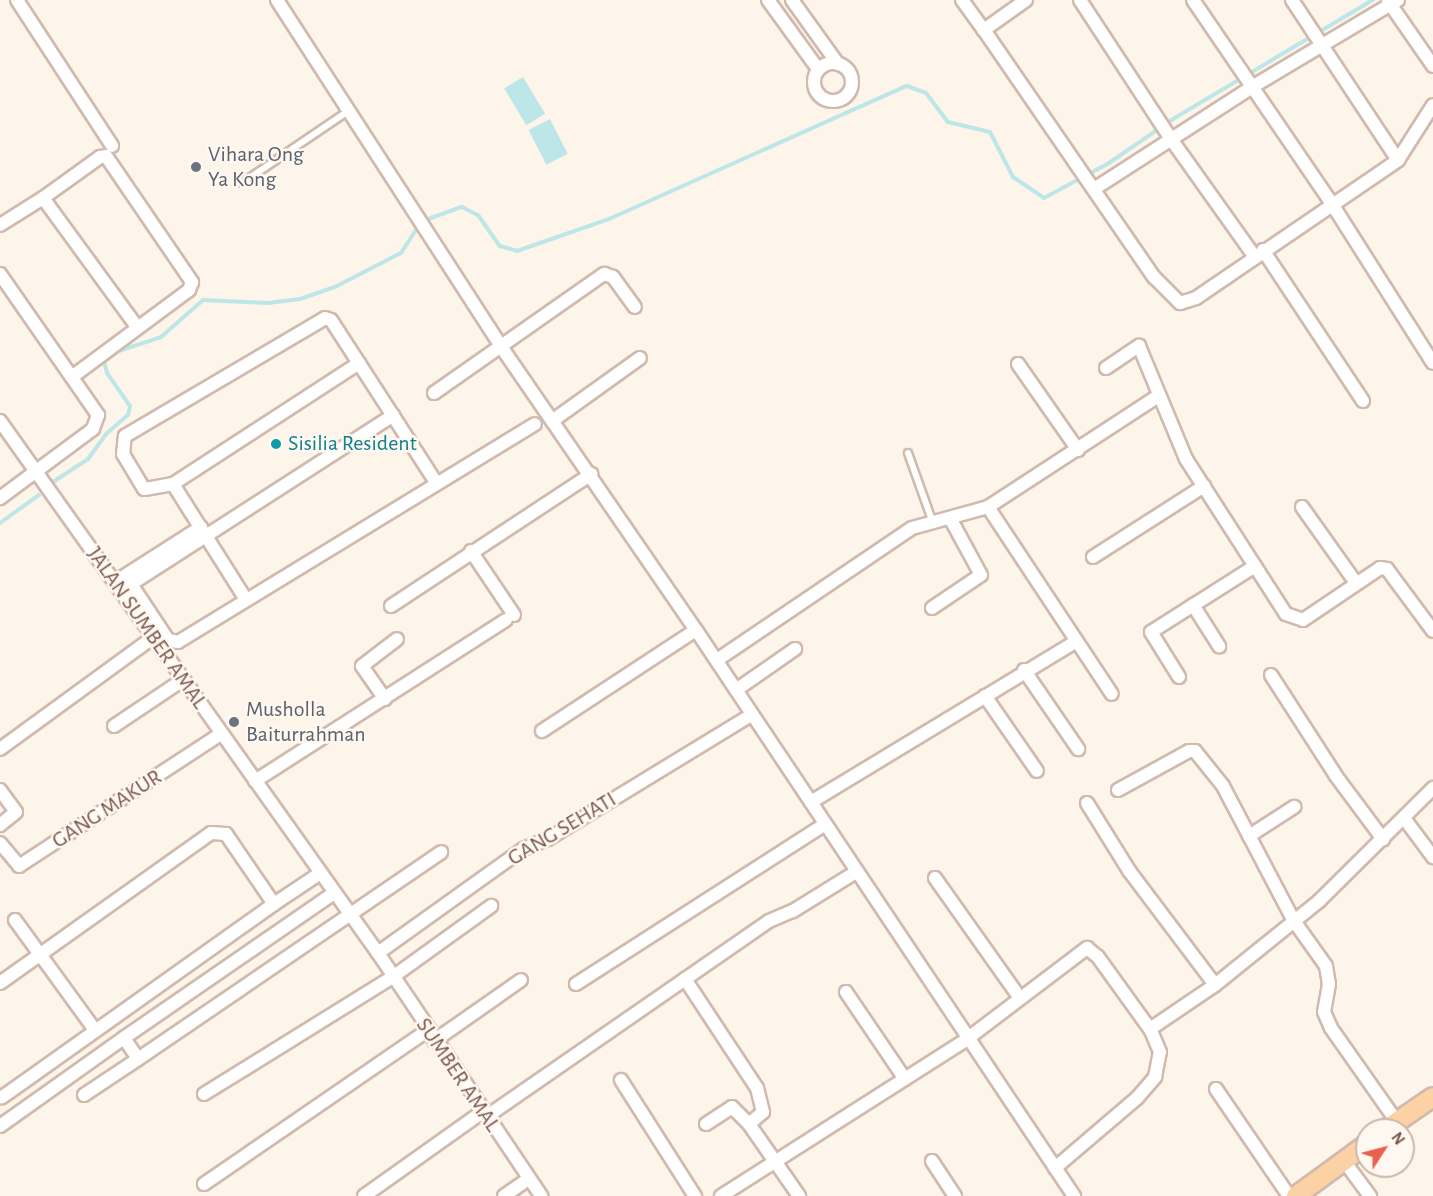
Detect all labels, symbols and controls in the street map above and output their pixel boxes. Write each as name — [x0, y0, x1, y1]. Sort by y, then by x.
place label: Vihara Ong Ya Kong — [208, 141, 304, 192]
marker: Vihara Ong Ya Kong — [189, 160, 203, 174]
place label: Sisilia Resident — [288, 431, 417, 457]
marker: Sisilia Resident — [269, 437, 283, 451]
street label: JALAN SUMBER AMAL — [81, 542, 213, 714]
place label: Musholla Baiturrahman — [246, 696, 366, 748]
marker: Musholla Baiturrahman — [227, 715, 241, 729]
street label: GANG MAKUR — [47, 764, 167, 854]
street label: GANG SEHATI — [503, 786, 621, 872]
street label: SUMBER AMAL — [410, 1013, 506, 1137]
north arrow — [1355, 1118, 1415, 1178]
text: N — [1388, 1129, 1408, 1148]

